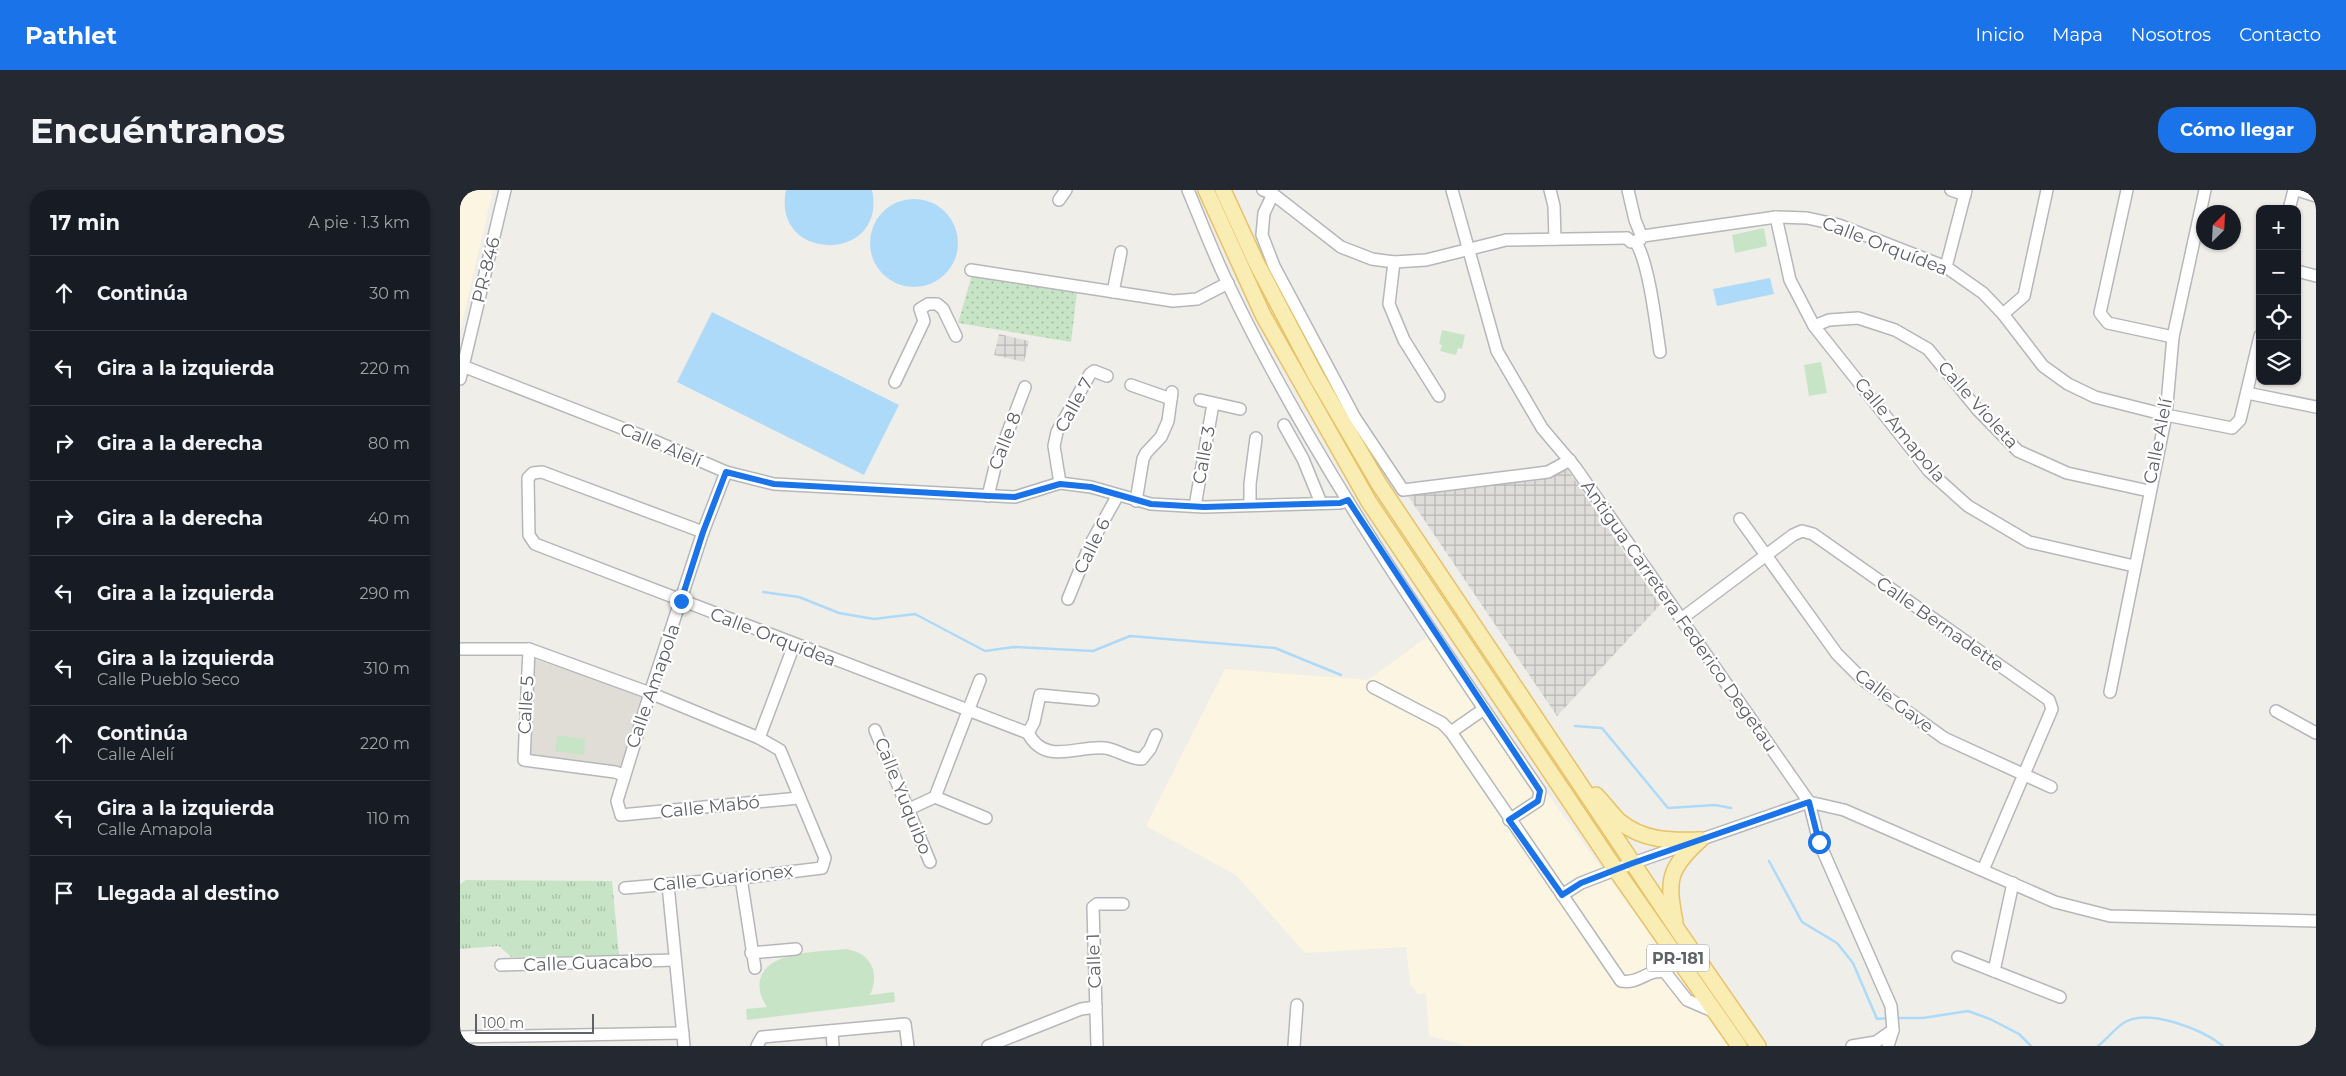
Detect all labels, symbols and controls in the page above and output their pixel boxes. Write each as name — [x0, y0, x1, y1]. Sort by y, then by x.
text: Pathlet — [25, 21, 117, 50]
text: Inicio — [1976, 24, 2024, 46]
text: Mapa — [2052, 24, 2103, 46]
text: Nosotros — [2131, 24, 2211, 46]
text: Contacto — [2239, 24, 2321, 46]
button: Cómo llegar — [2158, 107, 2316, 153]
text: Encuéntranos — [30, 109, 285, 152]
north arrow — [2196, 205, 2241, 250]
map controls — [2256, 205, 2301, 385]
button: + — [2256, 205, 2301, 250]
text: 17 min — [50, 210, 120, 235]
street label: Calle Orquídea — [1819, 212, 1951, 280]
text: A pie · 1.3 km — [308, 213, 410, 232]
street label: PR-846 — [467, 235, 505, 305]
button: − — [2256, 250, 2301, 295]
icon: ahead — [50, 279, 78, 307]
text: Continúa — [97, 282, 188, 305]
text: 30 m — [369, 284, 410, 303]
button: locate — [2256, 295, 2301, 340]
button: layers — [2256, 340, 2301, 385]
icon: left — [50, 354, 78, 382]
text: Gira a la izquierda — [97, 357, 275, 380]
street label: Calle Violeta — [1933, 357, 2023, 453]
text: 220 m — [360, 359, 410, 378]
street label: Calle Amapola — [1850, 373, 1950, 487]
street label: Calle 7 — [1050, 374, 1098, 436]
street label: Calle Alelí — [2139, 395, 2177, 486]
street label: Calle 8 — [984, 409, 1026, 473]
street label: Calle Alelí — [617, 418, 706, 473]
street label: Calle 3 — [1188, 424, 1220, 486]
icon: right — [50, 429, 78, 457]
text: Gira a la derecha — [97, 432, 263, 455]
text: 80 m — [368, 434, 410, 453]
street label: Antigua Carretera Federico Degetau — [1576, 476, 1782, 756]
icon: right — [50, 504, 78, 532]
text: Gira a la derecha — [97, 507, 263, 530]
text: 40 m — [368, 509, 410, 528]
street label: Calle 6 — [1069, 514, 1115, 578]
street label: Calle Bernadette — [1872, 572, 2008, 676]
icon: left — [50, 579, 78, 607]
text: Gira a la izquierda — [97, 582, 275, 605]
text: 290 m — [359, 584, 410, 603]
route end — [670, 590, 693, 613]
street label: Calle Orquídea — [707, 603, 839, 671]
street label: Calle Amapola — [621, 621, 685, 751]
text: Gira a la izquierda — [97, 647, 275, 670]
icon: left — [50, 654, 78, 682]
text: 310 m — [363, 659, 410, 678]
street label: Calle Gave — [1850, 664, 1938, 738]
text: Calle Pueblo Seco — [97, 670, 240, 689]
street label: Calle 5 — [513, 675, 539, 735]
text: Continúa — [97, 722, 188, 745]
icon: ahead — [50, 729, 78, 757]
text: 220 m — [360, 734, 410, 753]
street label: Calle Yuquibo — [870, 734, 936, 858]
text: Calle Alelí — [97, 745, 174, 764]
street label: Calle Mabó — [659, 791, 761, 823]
text: Gira a la izquierda — [97, 797, 275, 820]
icon: left — [50, 804, 78, 832]
text: 110 m — [367, 809, 410, 828]
text: Calle Amapola — [97, 820, 213, 839]
route start — [1808, 831, 1831, 854]
street label: Calle Guarionex — [652, 860, 795, 896]
icon: arrive — [50, 879, 78, 907]
text: Llegada al destino — [97, 882, 279, 905]
street label: Calle 1 — [1082, 933, 1106, 989]
road number: PR-181 — [1647, 944, 1709, 971]
street label: Calle Guacabo — [523, 950, 653, 976]
scale bar — [475, 1011, 594, 1034]
text: 100 m — [482, 1014, 524, 1032]

